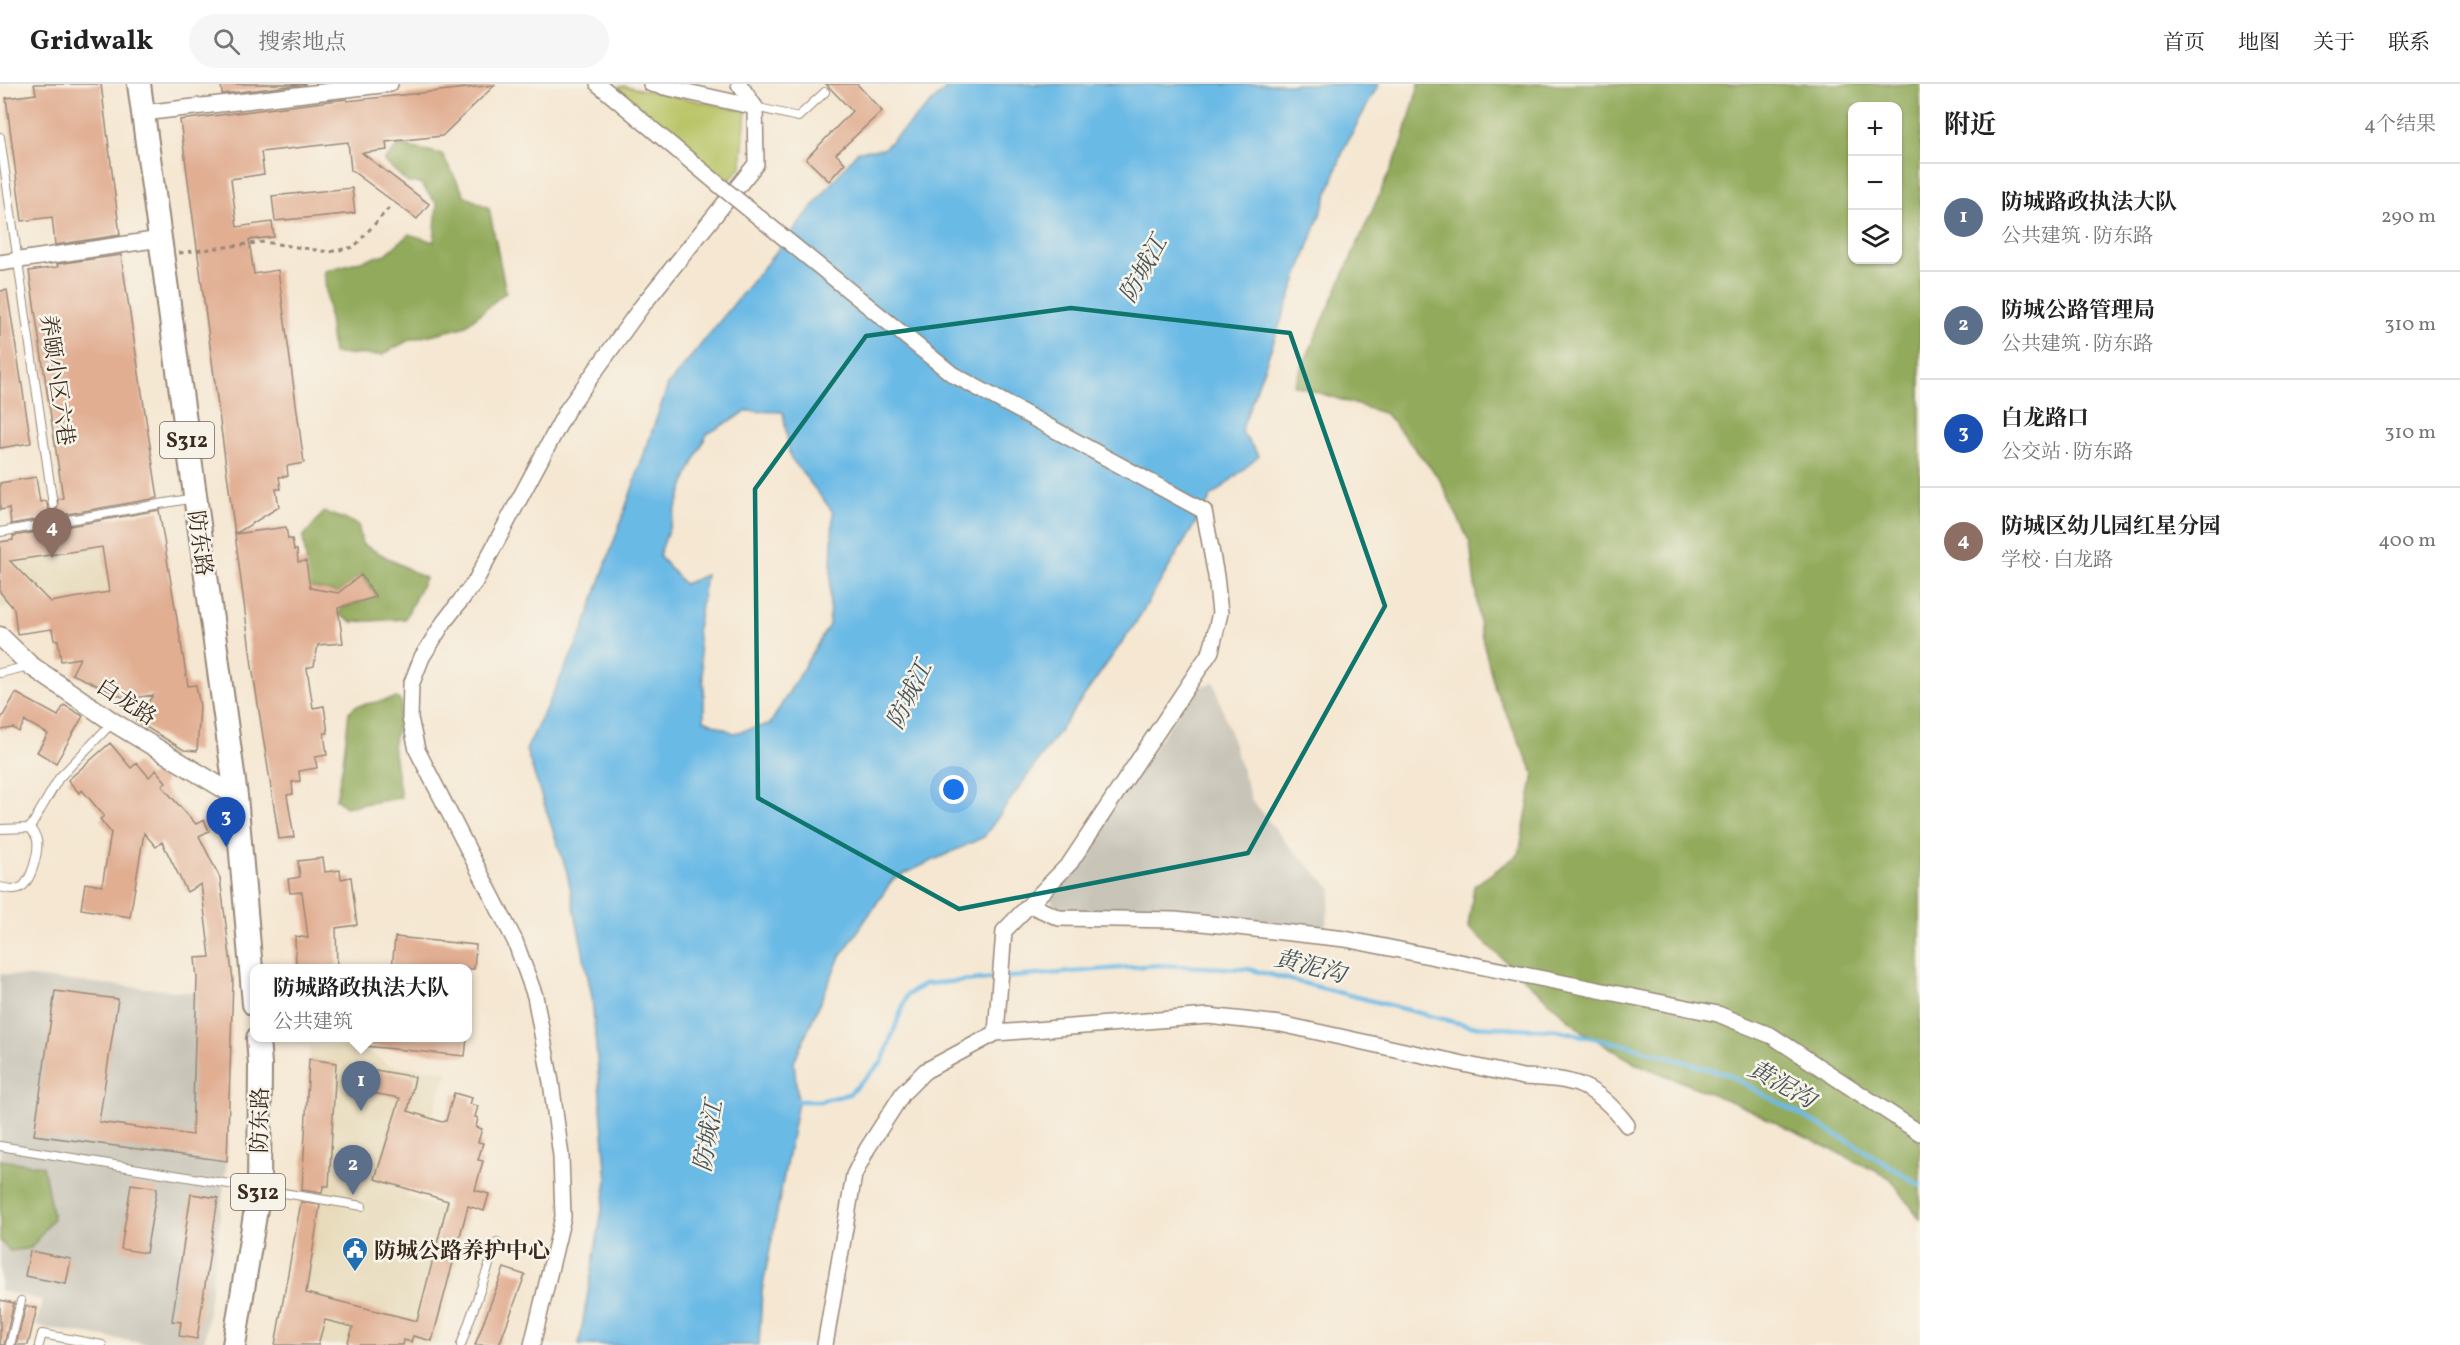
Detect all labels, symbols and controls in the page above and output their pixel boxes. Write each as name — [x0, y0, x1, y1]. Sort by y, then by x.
search box — [189, 14, 609, 68]
text: Gridwalk — [30, 22, 153, 61]
icon: search — [210, 25, 243, 58]
text: 搜索地点 — [258, 28, 346, 59]
text: 首页 — [2163, 29, 2205, 58]
text: 地图 — [2238, 29, 2280, 58]
text: 关于 — [2313, 29, 2355, 58]
text: 联系 — [2388, 29, 2430, 58]
map controls — [1848, 102, 1902, 264]
button: + — [1848, 102, 1902, 156]
text: 附近 — [1944, 108, 1996, 144]
text: 4个结果 — [2364, 111, 2436, 139]
button: − — [1848, 156, 1902, 210]
text: 防城路政执法大队 — [2001, 188, 2177, 219]
text: 1 — [1959, 203, 1968, 231]
text: 290 m — [2381, 203, 2436, 231]
button: layers — [1848, 210, 1902, 264]
text: 公共建筑 · 防东路 — [2001, 223, 2153, 251]
water label: 防城江 — [1112, 228, 1179, 310]
text: 防城公路管理局 — [2001, 296, 2155, 327]
text: 2 — [1958, 311, 1969, 339]
text: 310 m — [2384, 311, 2436, 339]
street label: 养颐小区六巷 — [31, 313, 80, 448]
text: 公共建筑 · 防东路 — [2001, 331, 2153, 359]
text: 白龙路口 — [2001, 404, 2089, 435]
text: 3 — [1958, 419, 1969, 447]
text: 310 m — [2384, 419, 2436, 447]
road number: S312 — [160, 422, 214, 458]
text: 公交站 · 防东路 — [2001, 439, 2133, 467]
pin: 4 — [32, 508, 72, 558]
street label: 防东路 — [179, 509, 218, 578]
text: 防城区幼儿园红星分园 — [2001, 512, 2221, 543]
text: 4 — [1957, 527, 1970, 555]
text: 400 m — [2378, 527, 2436, 555]
text: 学校 · 白龙路 — [2001, 547, 2113, 575]
water label: 防城江 — [880, 653, 943, 736]
street label: 白龙路 — [90, 672, 162, 734]
your location — [939, 775, 968, 804]
pin: 3 — [206, 798, 246, 847]
water label: 黄泥沟 — [1270, 943, 1352, 994]
popup — [250, 964, 472, 1042]
text: 防城路政执法大队 — [273, 974, 449, 1005]
text: 公共建筑 — [273, 1009, 353, 1037]
water label: 黄泥沟 — [1741, 1053, 1824, 1120]
pin: 1 — [342, 1062, 380, 1111]
street label: 防东路 — [245, 1087, 278, 1153]
water label: 防城江 — [687, 1095, 733, 1175]
pin: 2 — [334, 1146, 372, 1195]
road number: S312 — [231, 1174, 285, 1210]
public building icon: 防城公路养护中心 — [340, 1235, 370, 1273]
place label: 防城公路养护中心 — [374, 1237, 550, 1268]

